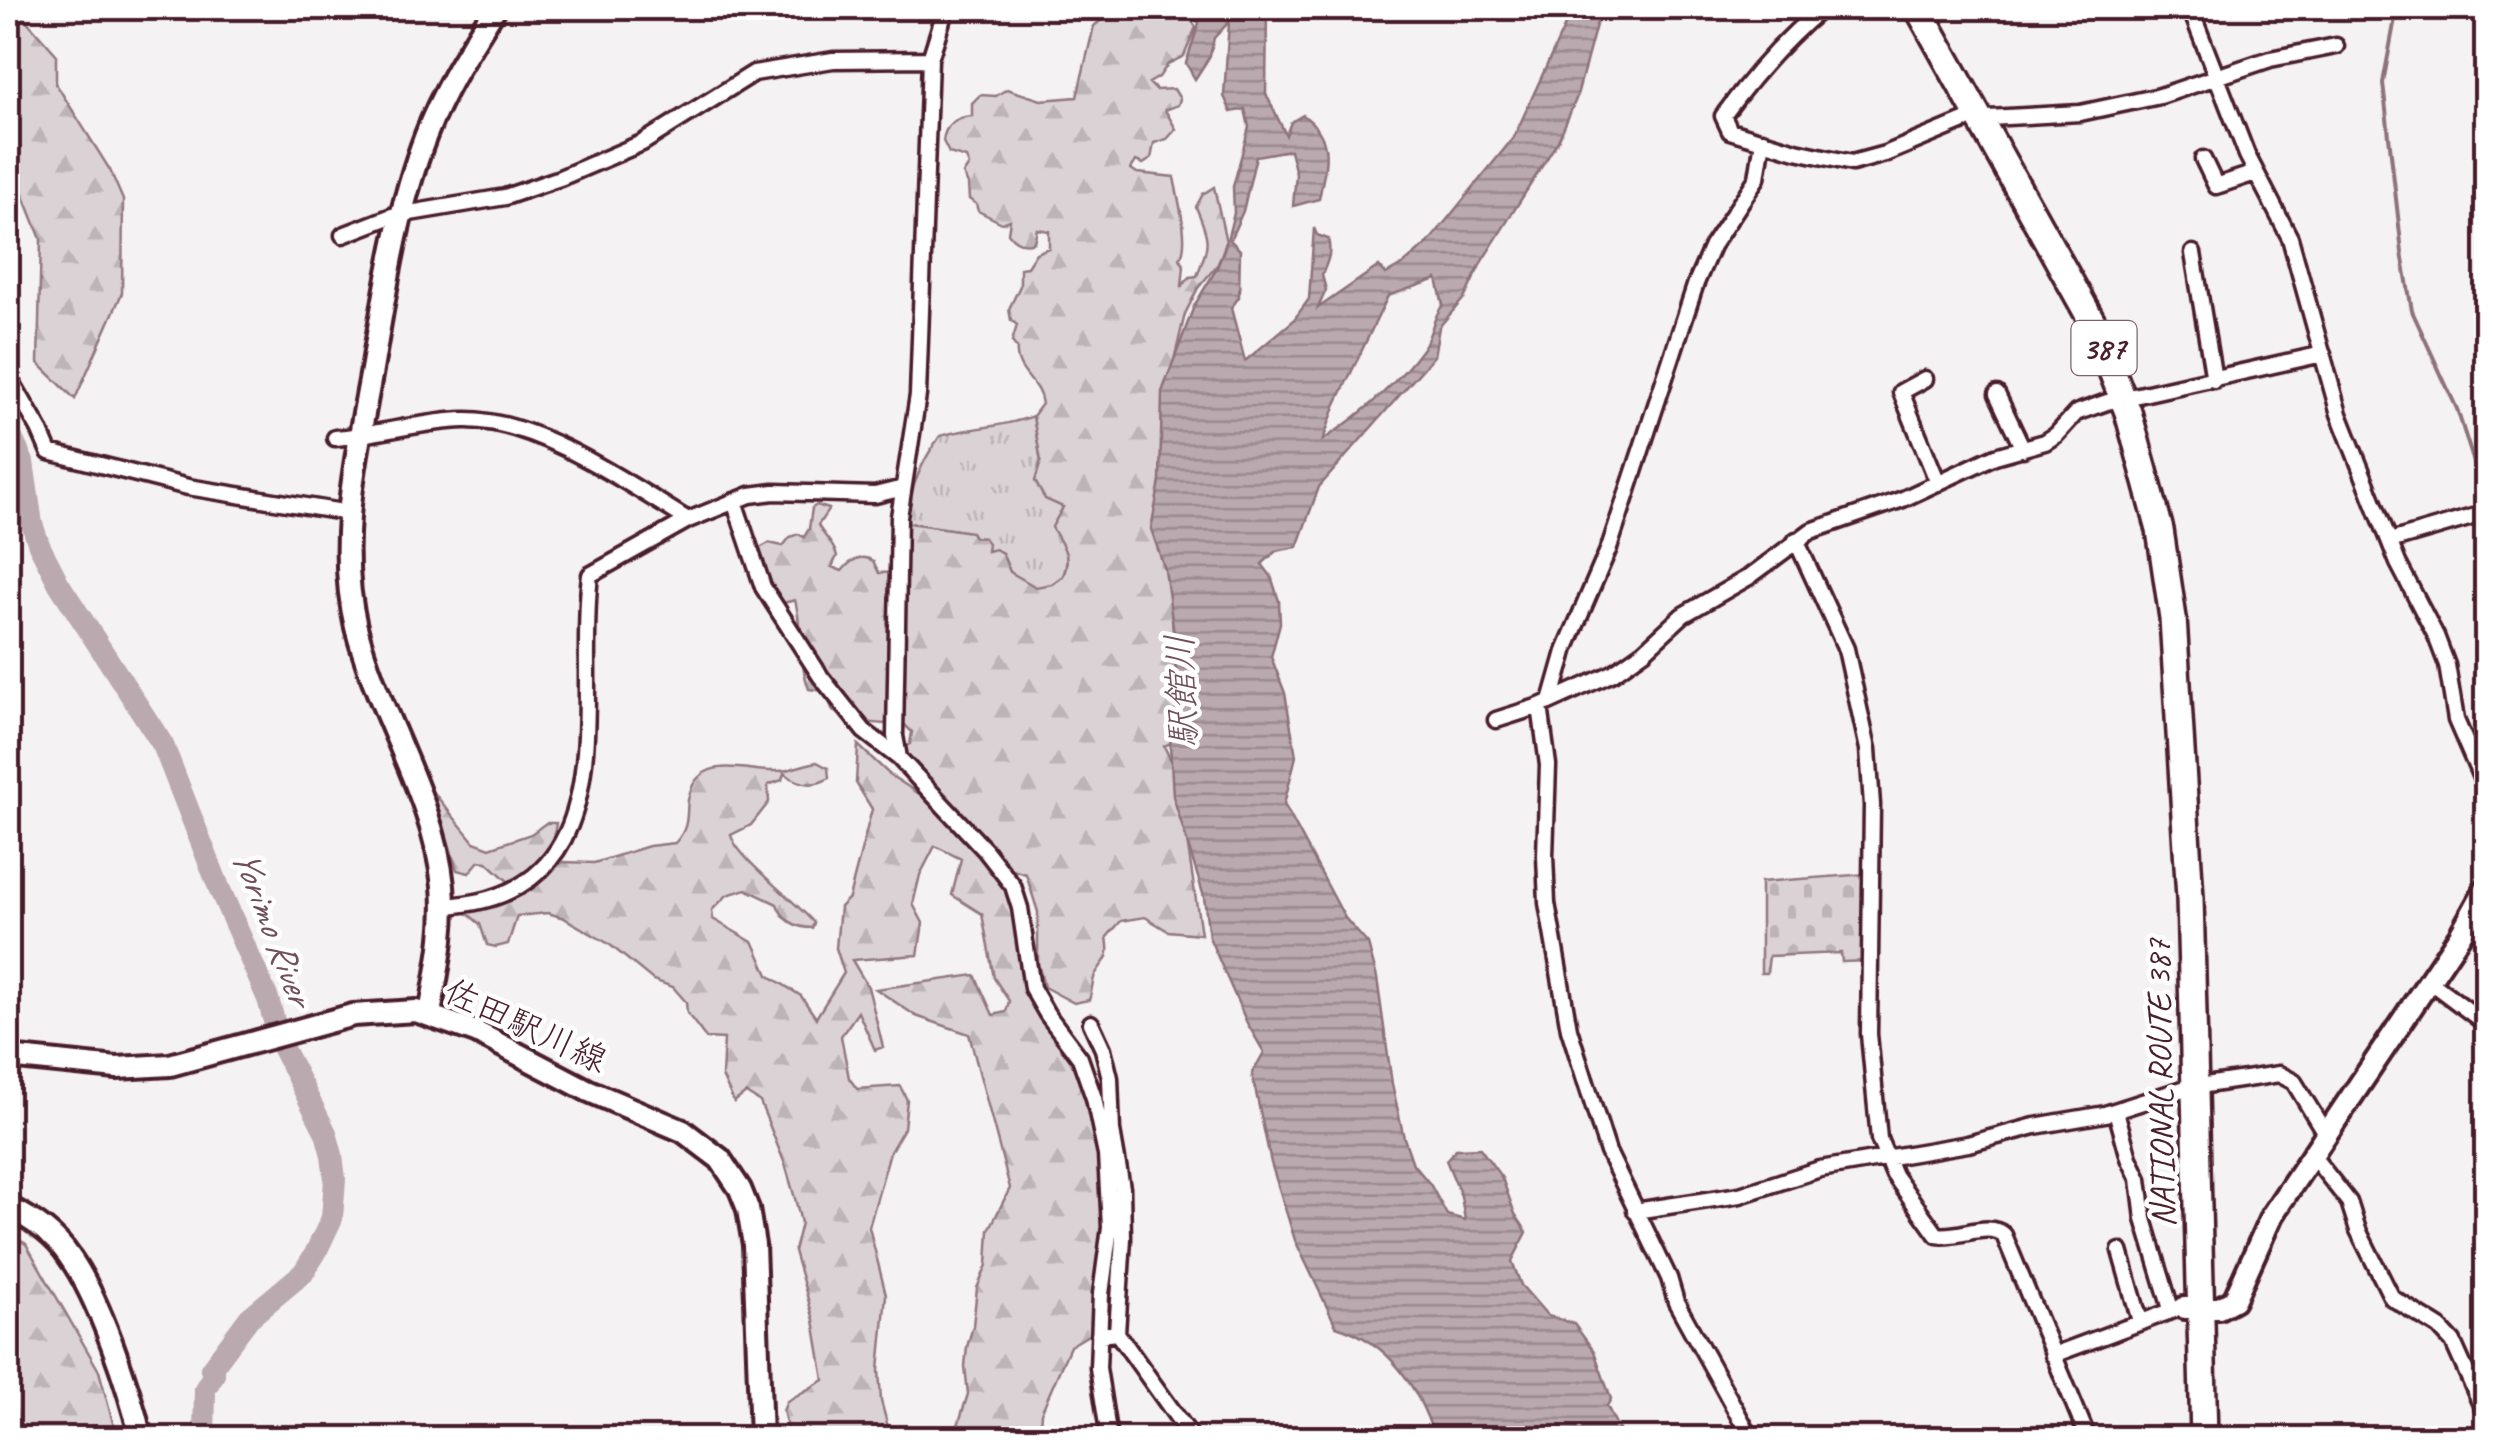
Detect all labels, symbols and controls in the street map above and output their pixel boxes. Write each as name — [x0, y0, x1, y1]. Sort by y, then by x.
road number: 387 — [2072, 321, 2136, 375]
water label: 駅館川 — [1156, 633, 1207, 749]
water label: Yorimo River — [221, 842, 326, 1018]
street label: NATIONAL ROUTE 387 — [2135, 936, 2186, 1227]
street label: 佐田駅川線 — [437, 968, 615, 1083]

